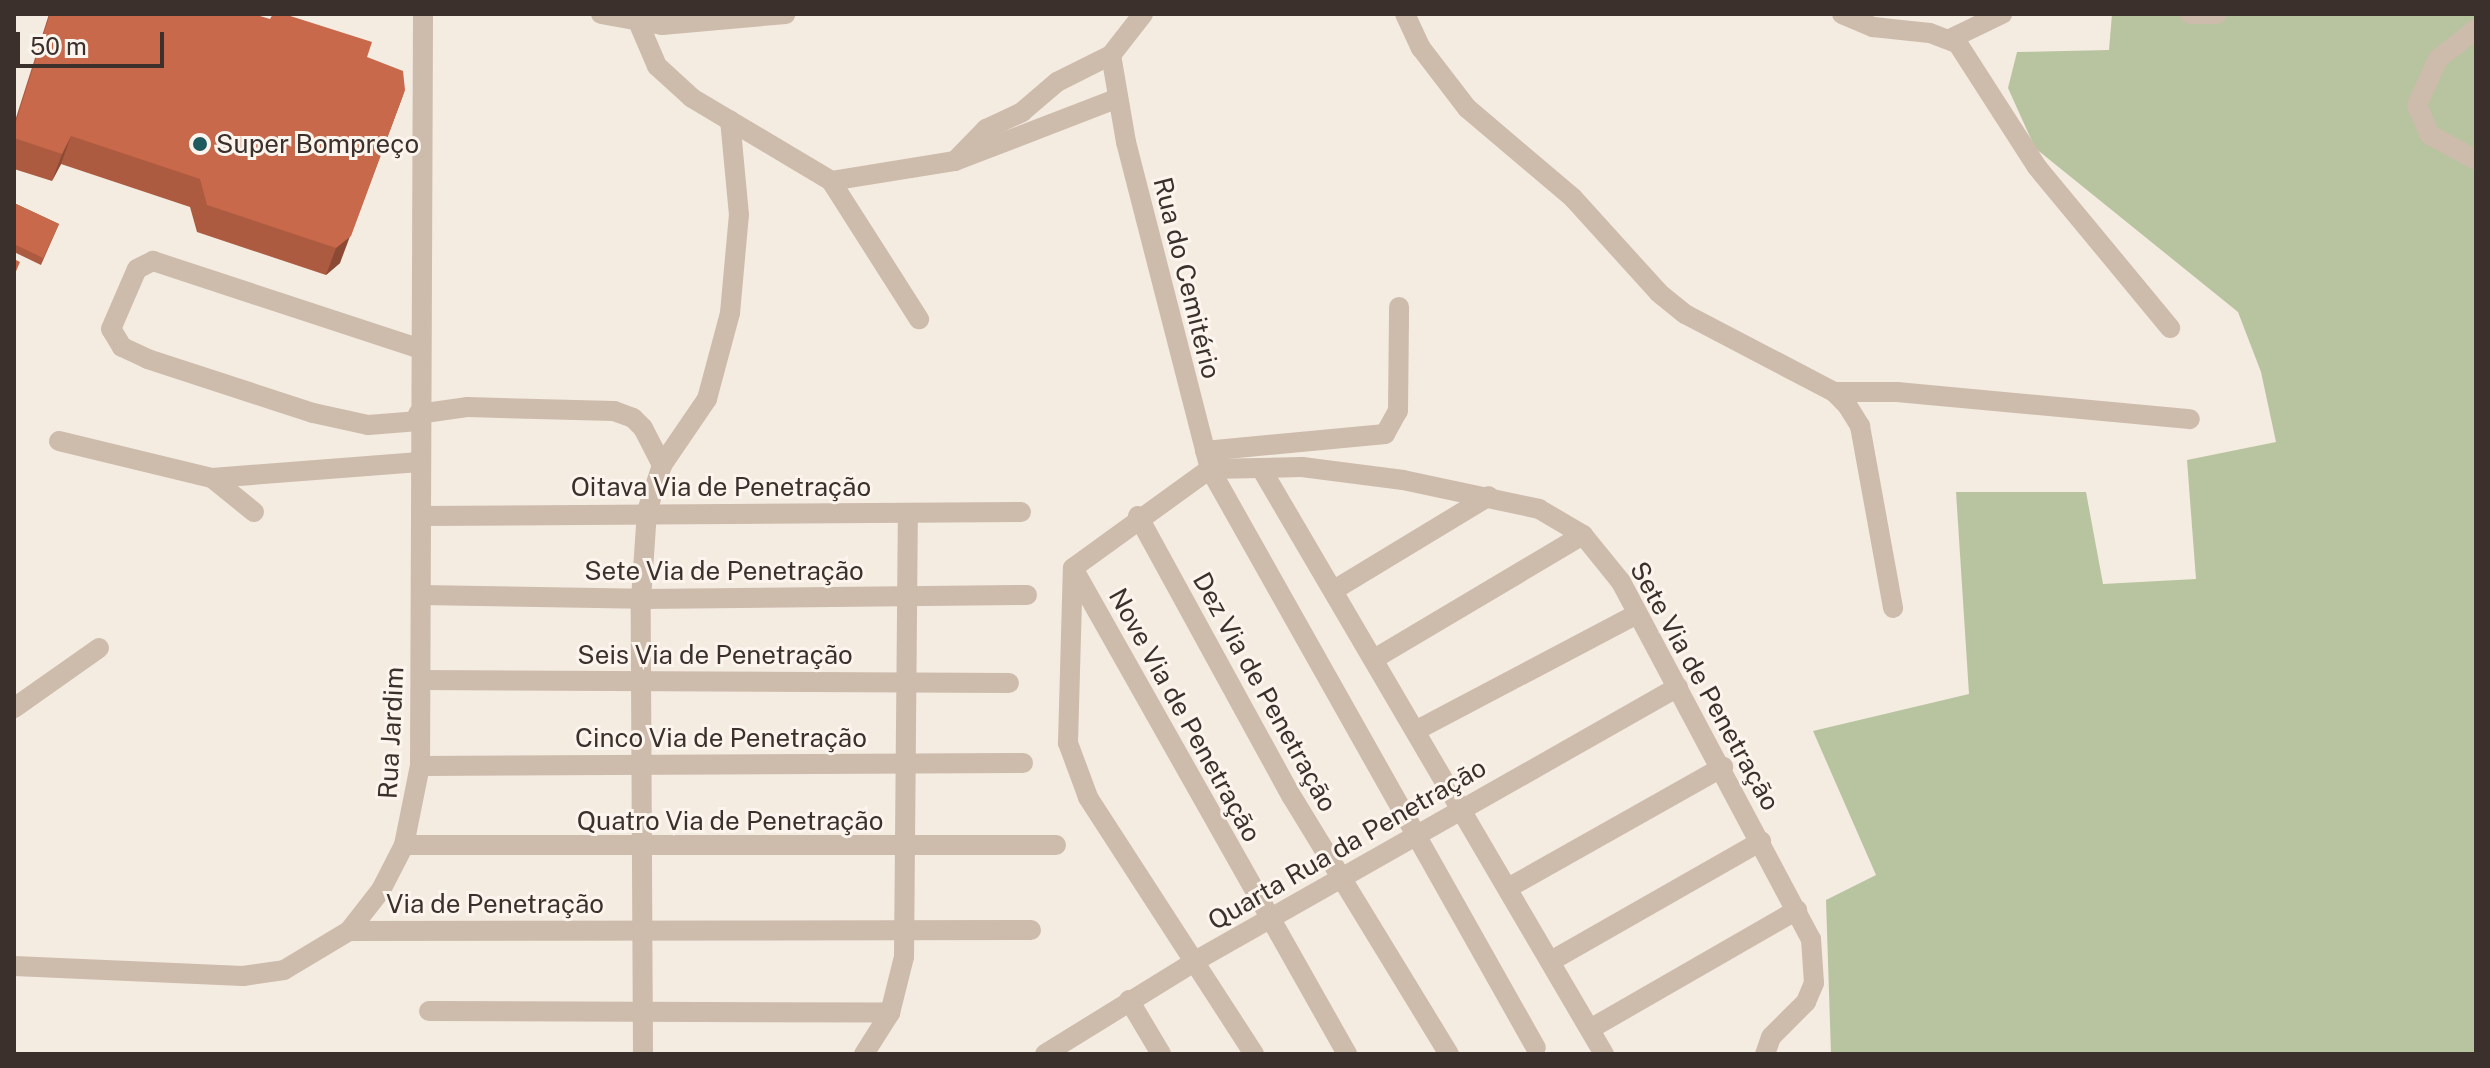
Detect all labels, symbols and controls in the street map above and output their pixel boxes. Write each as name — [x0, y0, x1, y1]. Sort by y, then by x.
scale bar — [20, 16, 168, 66]
text: 50 m — [30, 32, 87, 60]
place label: Super Bompreço — [216, 128, 419, 160]
marker: Super Bompreço — [191, 135, 209, 153]
street label: Rua do Cemitério — [1147, 174, 1227, 382]
street label: Oitava Via de Penetração — [570, 471, 872, 503]
street label: Sete Via de Penetração — [584, 555, 864, 587]
street label: Sete Via de Penetração — [1623, 556, 1787, 816]
street label: Dez Via de Penetração — [1186, 566, 1344, 818]
street label: Nove Via de Penetração — [1102, 582, 1268, 848]
street label: Seis Via de Penetração — [577, 639, 853, 671]
street label: Rua Jardim — [372, 666, 410, 800]
street label: Cinco Via de Penetração — [574, 722, 868, 754]
street label: Quarta Rua da Penetração — [1202, 751, 1492, 937]
street label: Quatro Via de Penetração — [576, 805, 884, 837]
street label: Via de Penetração — [386, 888, 604, 920]

